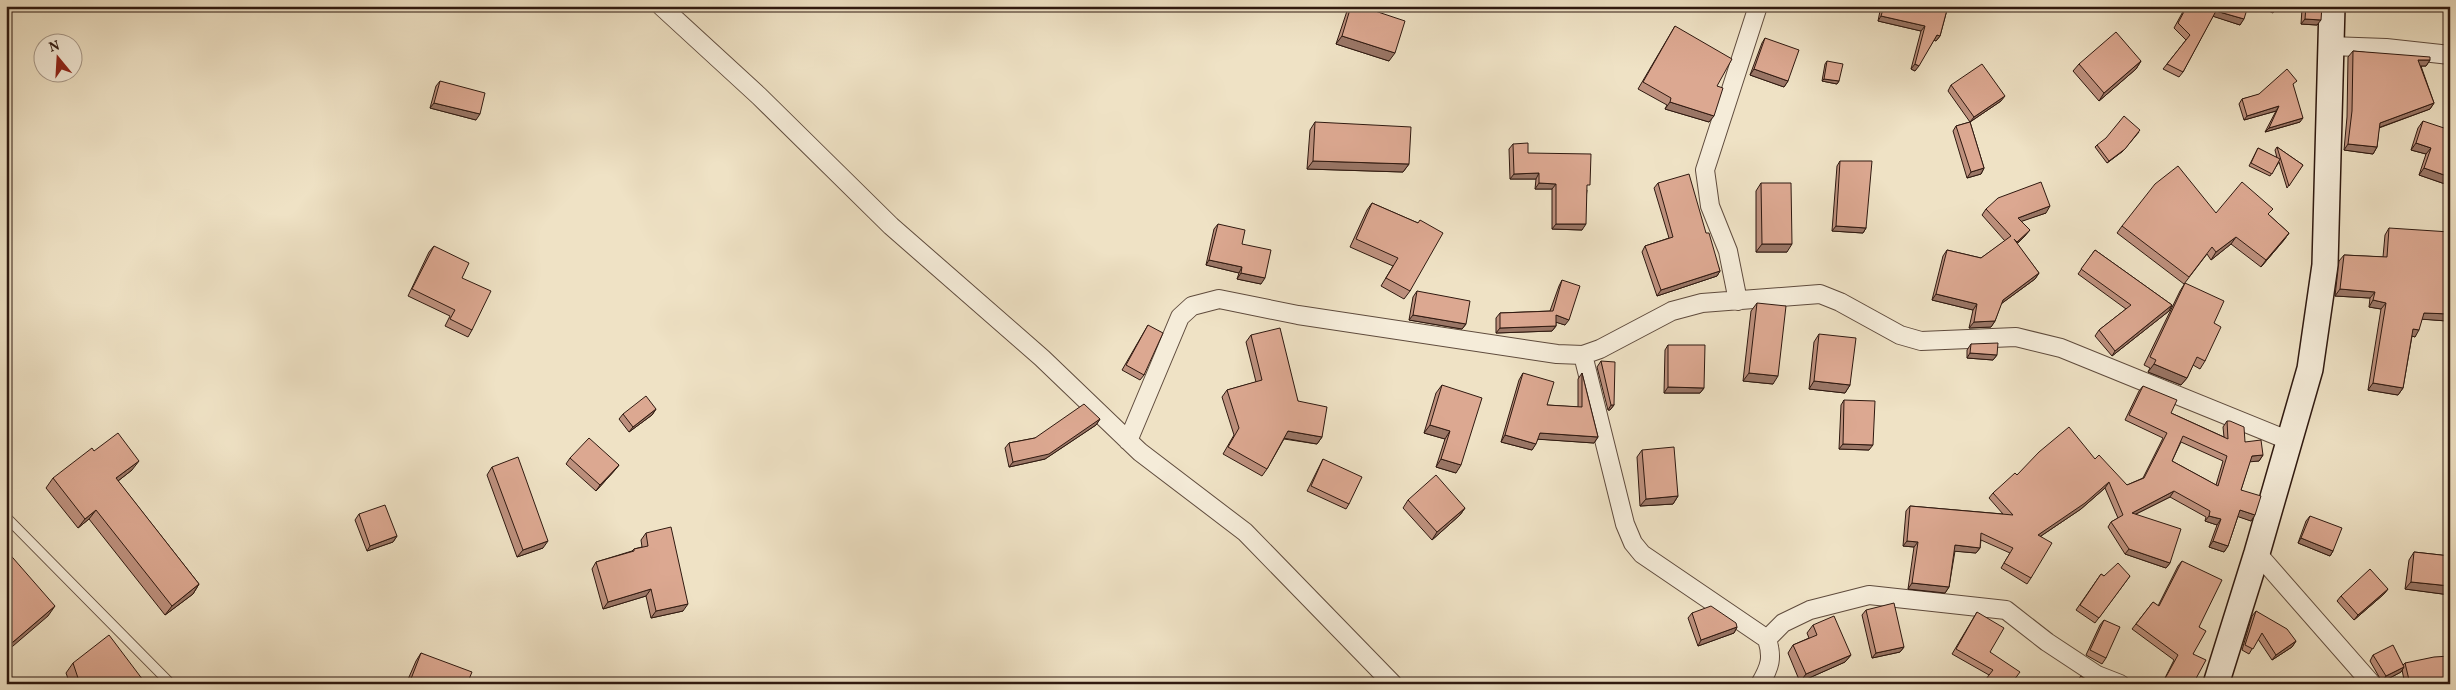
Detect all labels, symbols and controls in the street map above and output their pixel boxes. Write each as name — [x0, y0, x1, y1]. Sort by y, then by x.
north arrow — [32, 32, 82, 82]
text: N — [47, 36, 62, 58]

